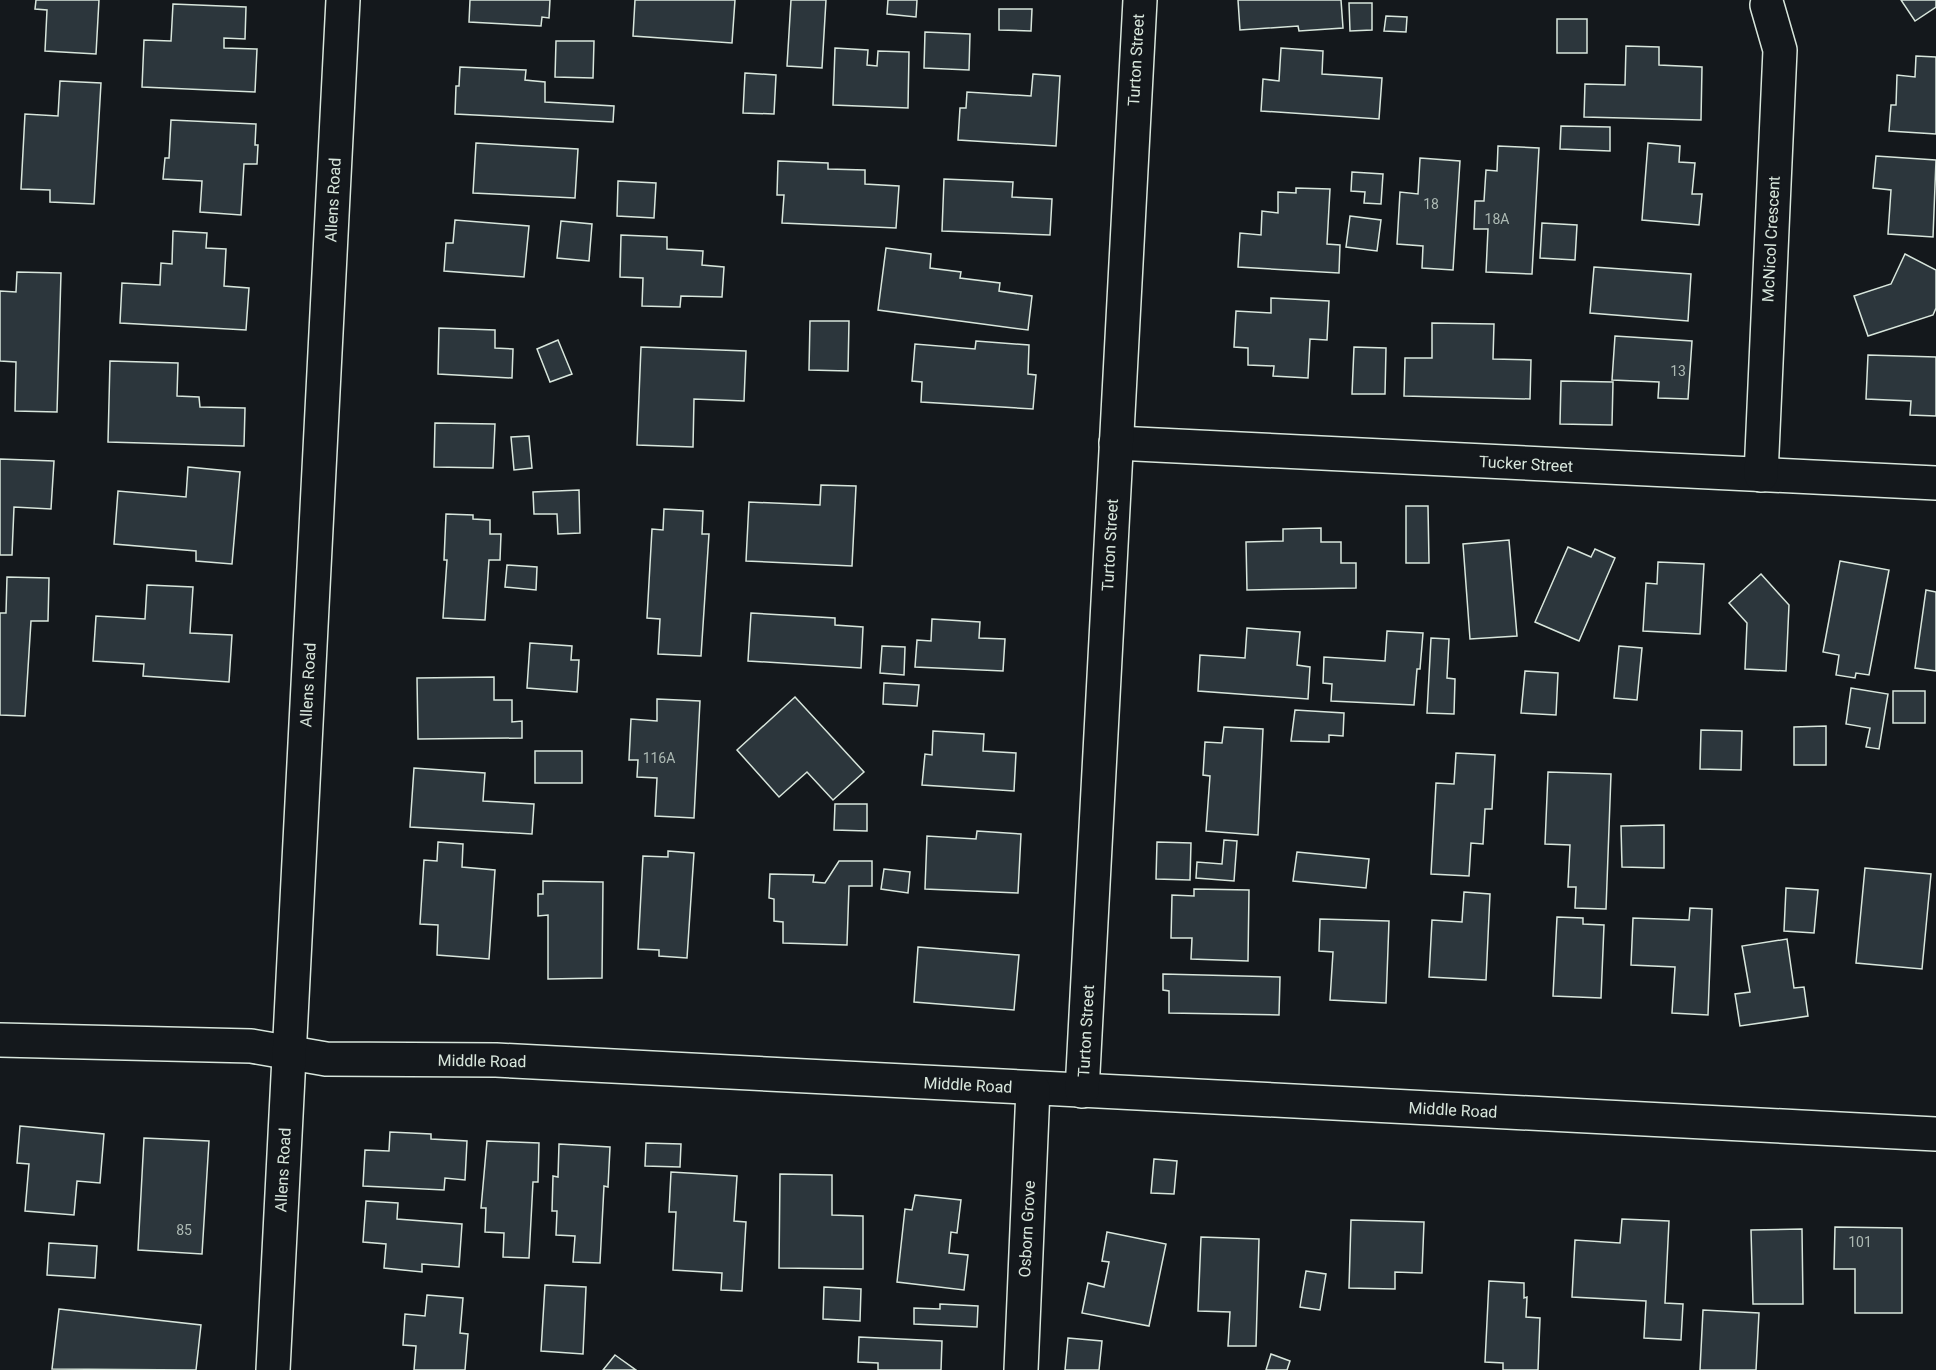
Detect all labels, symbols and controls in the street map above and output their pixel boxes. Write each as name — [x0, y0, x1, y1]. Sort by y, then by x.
street label: Turton Street — [1124, 13, 1148, 107]
street label: Allens Road — [321, 157, 345, 243]
street label: McNicol Crescent — [1758, 175, 1784, 303]
house number: 18 — [1423, 196, 1439, 212]
house number: 18A — [1485, 211, 1509, 227]
house number: 13 — [1670, 363, 1686, 379]
street label: Tucker Street — [1479, 452, 1573, 476]
street label: Turton Street — [1098, 498, 1122, 592]
street label: Allens Road — [296, 642, 320, 728]
house number: 116A — [643, 750, 675, 766]
street label: Turton Street — [1074, 984, 1098, 1078]
street label: Middle Road — [437, 1051, 527, 1071]
street label: Middle Road — [923, 1073, 1013, 1097]
street label: Middle Road — [1408, 1098, 1498, 1122]
street label: Allens Road — [271, 1127, 295, 1213]
street label: Osborn Grove — [1015, 1180, 1039, 1278]
house number: 85 — [176, 1222, 192, 1238]
house number: 101 — [1848, 1234, 1872, 1250]

